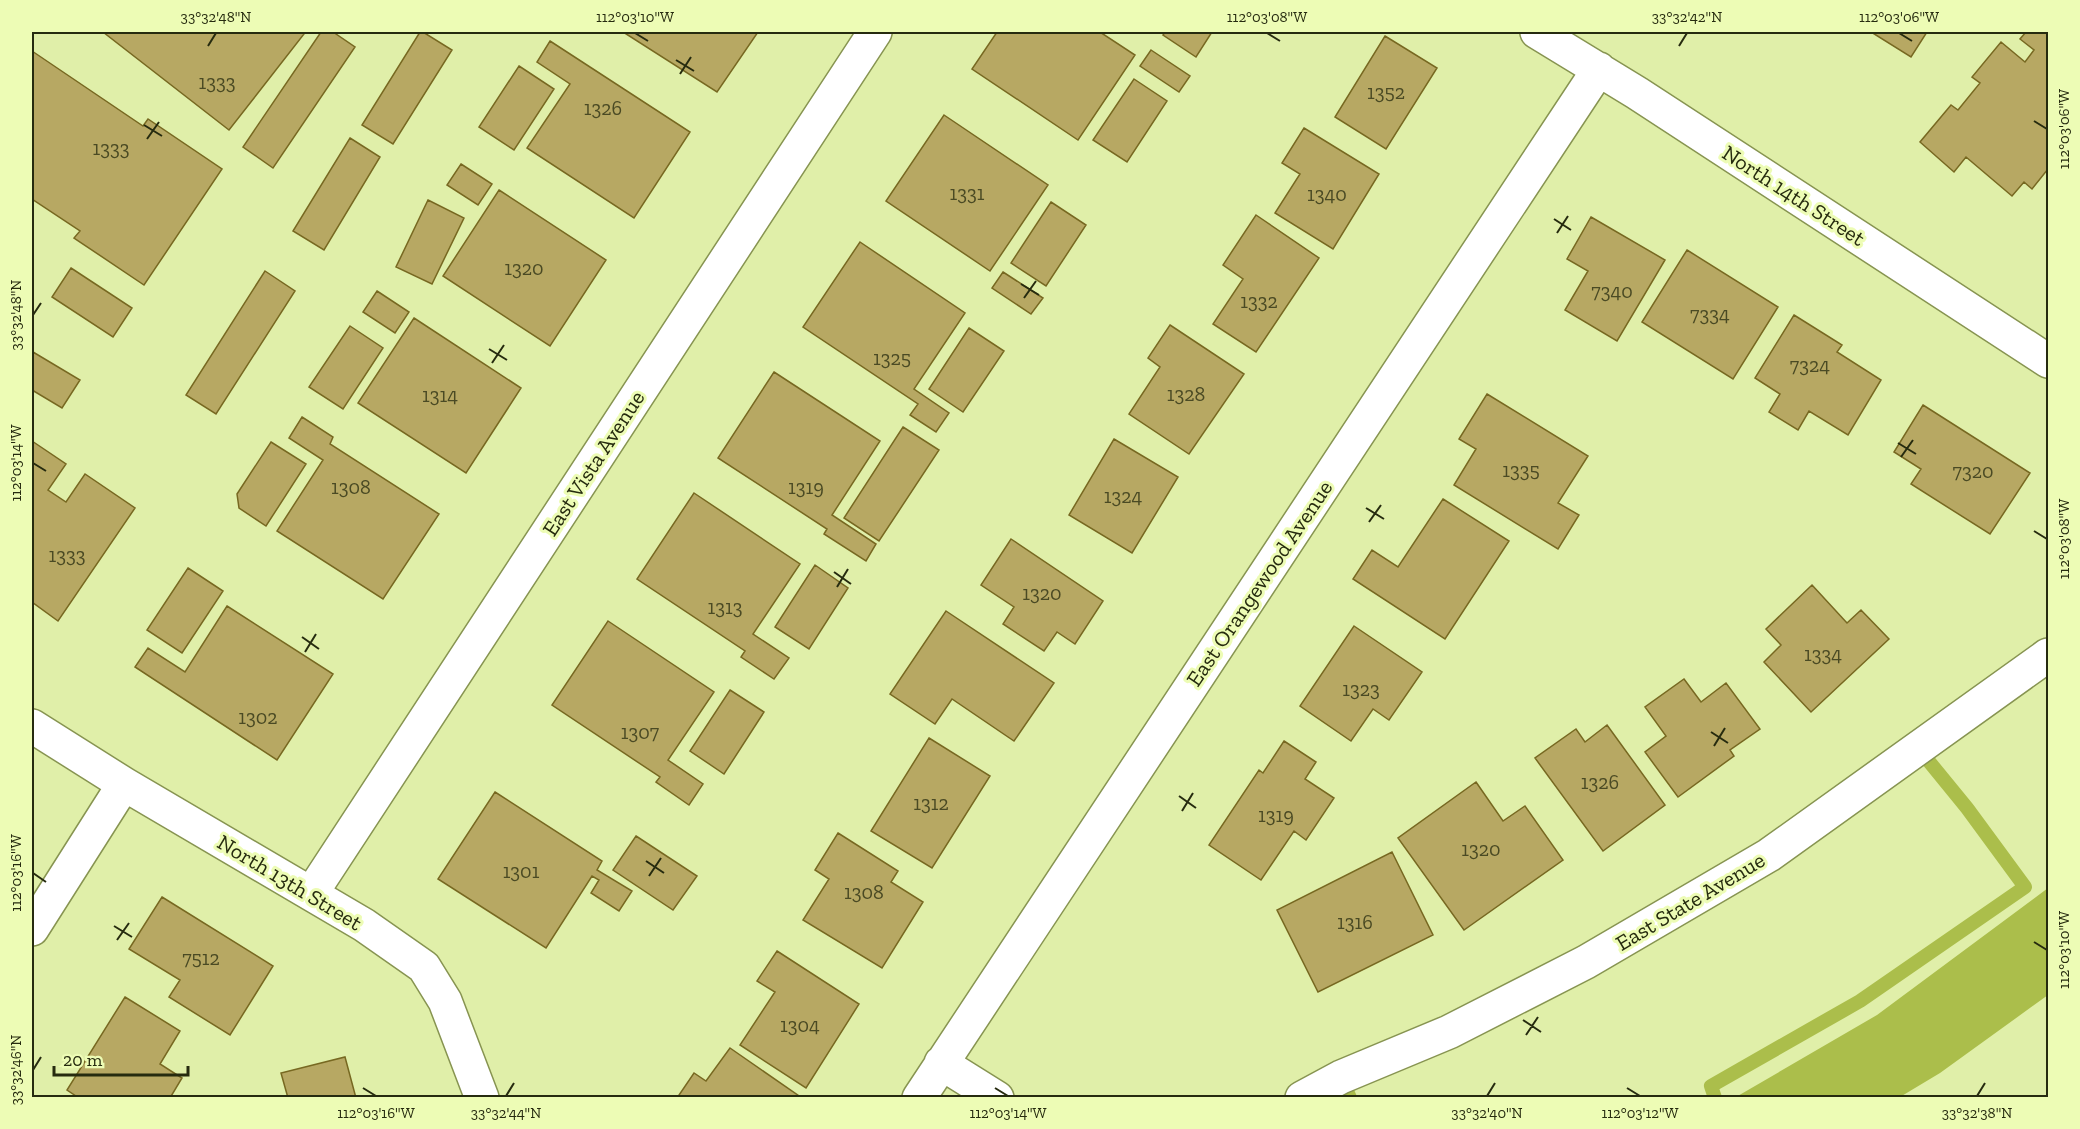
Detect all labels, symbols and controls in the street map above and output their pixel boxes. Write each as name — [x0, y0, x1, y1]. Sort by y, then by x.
text: 33°32'48"N — [181, 8, 251, 26]
text: 112°03'10"W — [596, 8, 674, 26]
text: 112°03'08"W — [1227, 8, 1307, 26]
text: 33°32'42"N — [1652, 8, 1722, 26]
text: 112°03'06"W — [1859, 8, 1939, 26]
house number: 1333 — [198, 70, 236, 94]
house number: 1352 — [1367, 80, 1405, 104]
text: 112°03'06"W — [2055, 89, 2073, 169]
house number: 1326 — [584, 96, 622, 120]
house number: 1333 — [92, 136, 130, 160]
street label: North 14th Street — [1717, 139, 1871, 252]
house number: 1331 — [950, 181, 985, 205]
house number: 1340 — [1307, 182, 1347, 206]
house number: 1320 — [504, 256, 544, 280]
house number: 7340 — [1591, 279, 1633, 303]
text: 33°32'48"N — [7, 280, 25, 350]
house number: 1332 — [1240, 289, 1278, 313]
house number: 7334 — [1690, 302, 1730, 326]
house number: 1325 — [873, 346, 911, 370]
house number: 7324 — [1790, 353, 1830, 377]
house number: 1328 — [1167, 382, 1205, 406]
house number: 1314 — [422, 383, 458, 407]
street label: East Vista Avenue — [536, 385, 651, 541]
text: 112°03'14"W — [7, 424, 25, 502]
house number: 1335 — [1502, 458, 1540, 482]
house number: 7320 — [1952, 459, 1994, 483]
house number: 1308 — [331, 475, 371, 499]
house number: 1319 — [788, 475, 824, 499]
street label: East Orangewood Avenue — [1180, 475, 1338, 691]
house number: 1324 — [1104, 484, 1142, 508]
text: 112°03'08"W — [2055, 499, 2073, 579]
house number: 1333 — [48, 543, 86, 567]
house number: 1320 — [1022, 581, 1062, 605]
house number: 1313 — [708, 595, 742, 619]
house number: 1334 — [1804, 642, 1842, 666]
house number: 1323 — [1342, 677, 1380, 701]
house number: 1302 — [238, 705, 278, 729]
house number: 1307 — [621, 720, 660, 744]
house number: 1326 — [1581, 770, 1619, 794]
house number: 1312 — [913, 791, 949, 815]
house number: 1319 — [1258, 803, 1294, 827]
street label: North 13th Street — [213, 829, 368, 937]
text: 112°03'16"W — [7, 834, 25, 912]
house number: 1320 — [1461, 837, 1501, 861]
street label: East State Avenue — [1611, 846, 1770, 957]
house number: 1301 — [503, 859, 540, 883]
house number: 1308 — [844, 880, 884, 904]
house number: 1316 — [1337, 910, 1373, 934]
text: 112°03'10"W — [2055, 911, 2073, 989]
house number: 7512 — [182, 946, 220, 970]
house number: 1304 — [780, 1013, 820, 1037]
text: 33°32'46"N — [7, 1035, 25, 1105]
scale bar — [54, 1039, 188, 1077]
text: 20 m — [63, 1049, 103, 1071]
text: 112°03'16"W — [337, 1104, 415, 1122]
text: 33°32'44"N — [471, 1104, 541, 1122]
text: 112°03'14"W — [969, 1104, 1047, 1122]
text: 33°32'40"N — [1451, 1104, 1523, 1122]
text: 112°03'12"W — [1601, 1104, 1679, 1122]
text: 33°32'38"N — [1942, 1104, 2012, 1122]

